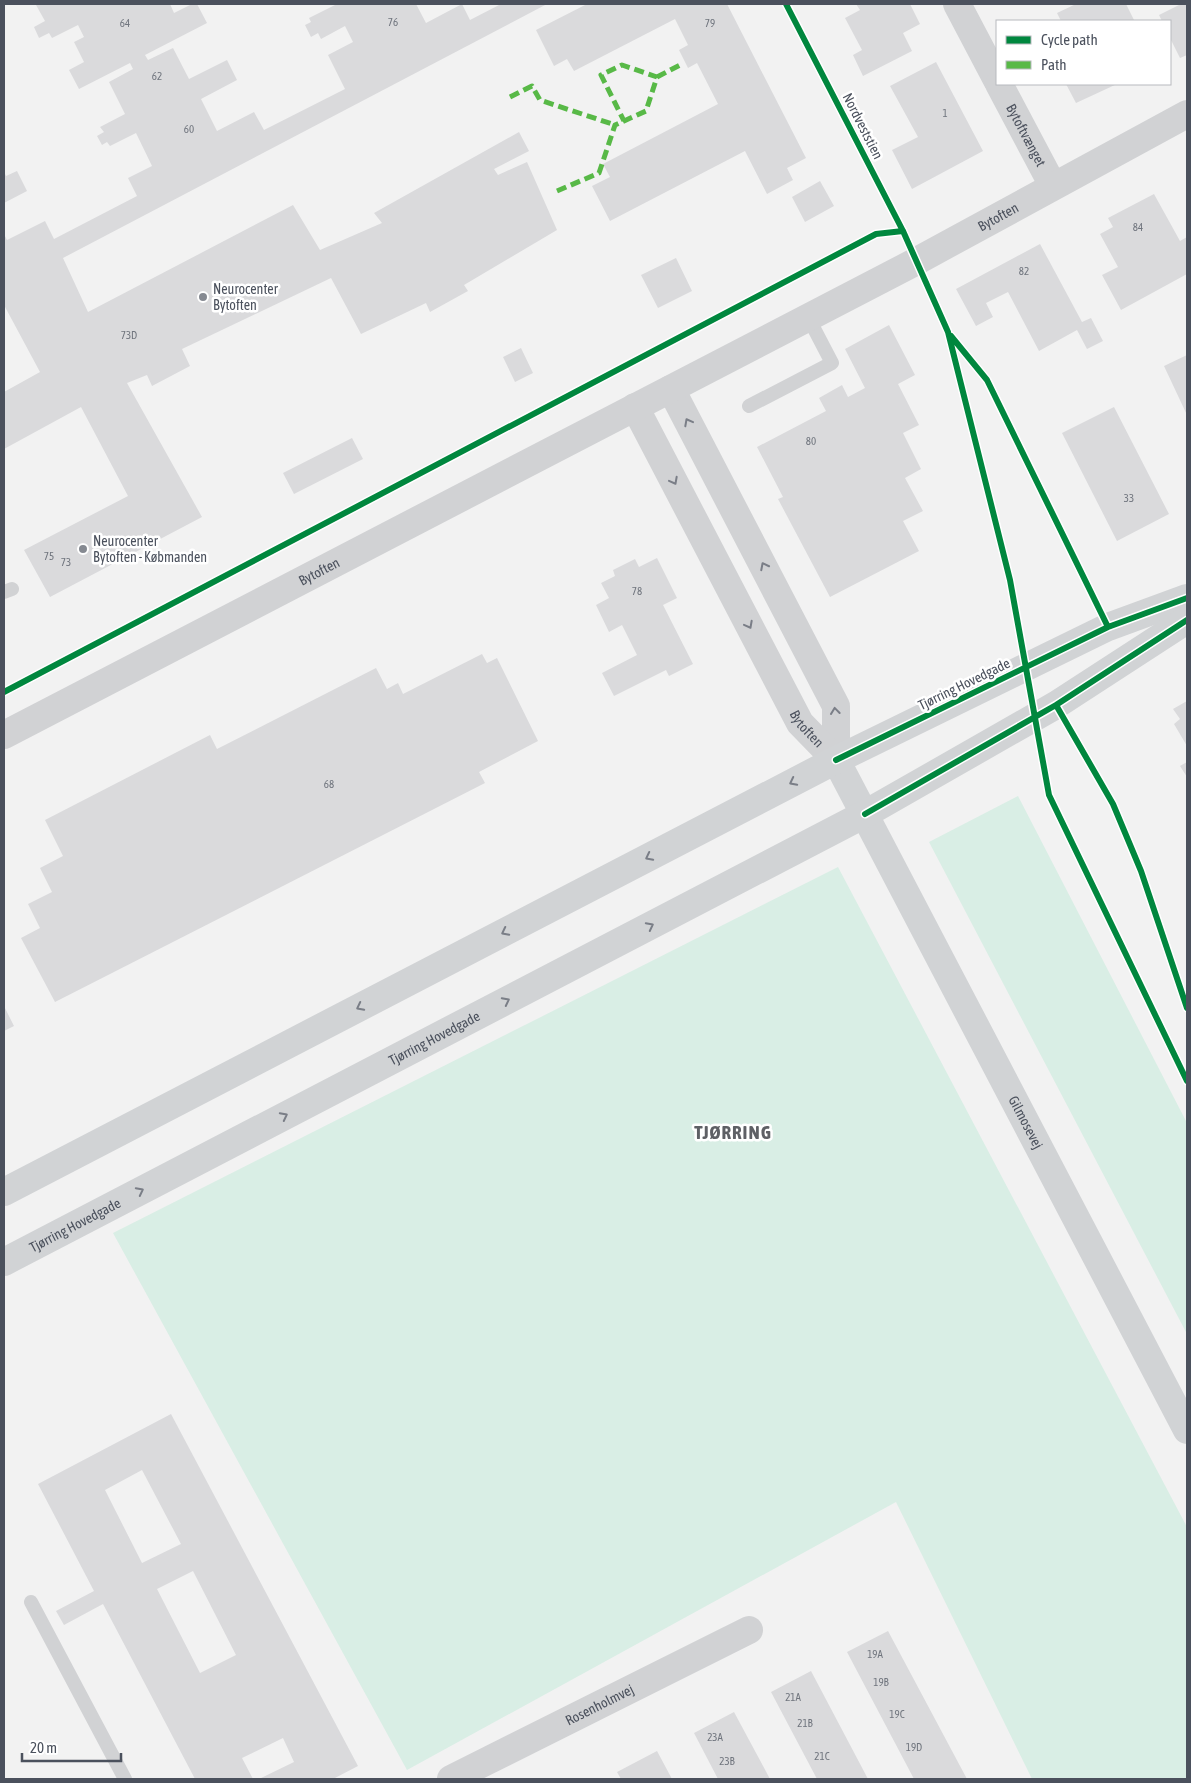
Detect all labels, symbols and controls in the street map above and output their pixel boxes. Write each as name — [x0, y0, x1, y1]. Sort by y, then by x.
house number: 76 — [388, 16, 398, 28]
house number: 64 — [120, 17, 130, 29]
house number: 79 — [705, 17, 715, 29]
legend — [996, 20, 1171, 85]
text: Cycle path — [1041, 31, 1098, 48]
text: Path — [1041, 56, 1067, 73]
house number: 62 — [152, 70, 162, 82]
street label: Nordveststien — [840, 90, 886, 162]
street label: Bytoftvænget — [1003, 101, 1049, 169]
house number: 1 — [942, 107, 948, 119]
house number: 60 — [184, 123, 194, 135]
street label: Bytoften — [975, 199, 1021, 234]
house number: 84 — [1133, 221, 1143, 233]
house number: 82 — [1019, 265, 1029, 277]
place label: Neurocenter Bytoften — [213, 281, 279, 313]
marker: Neurocenter Bytoften — [197, 291, 209, 303]
house number: 73D — [121, 329, 137, 341]
one-way arrow — [684, 418, 694, 427]
house number: 80 — [806, 435, 816, 447]
one-way arrow — [668, 476, 678, 485]
house number: 33 — [1124, 492, 1134, 504]
place label: Neurocenter Bytoften - Købmanden — [93, 533, 207, 565]
marker: Neurocenter Bytoften - Købmanden — [77, 543, 89, 555]
house number: 75 — [44, 550, 54, 562]
street label: Bytoften — [296, 554, 342, 589]
house number: 73 — [61, 556, 71, 568]
one-way arrow — [760, 562, 770, 571]
house number: 78 — [632, 585, 642, 597]
one-way arrow — [743, 620, 753, 629]
street label: Tjørring Hovedgade — [915, 655, 1013, 713]
street label: Bytoften — [787, 707, 827, 750]
one-way arrow — [830, 707, 841, 715]
one-way arrow — [789, 776, 798, 786]
house number: 68 — [324, 778, 334, 790]
one-way arrow — [645, 851, 654, 861]
one-way arrow — [645, 922, 654, 932]
one-way arrow — [501, 926, 510, 936]
one-way arrow — [501, 997, 510, 1007]
one-way arrow — [357, 1001, 366, 1011]
street label: Tjørring Hovedgade — [386, 1008, 482, 1068]
street label: Gilmosevej — [1005, 1093, 1046, 1151]
one-way arrow — [279, 1112, 288, 1122]
district label: TJØRRING — [694, 1121, 772, 1143]
one-way arrow — [135, 1187, 144, 1197]
street label: Tjørring Hovedgade — [27, 1195, 123, 1255]
house number: 19A — [867, 1648, 883, 1660]
house number: 19B — [873, 1676, 890, 1688]
street label: Rosenholmvej — [563, 1681, 636, 1728]
house number: 21A — [785, 1691, 801, 1703]
house number: 19C — [889, 1708, 905, 1720]
house number: 21B — [797, 1717, 814, 1729]
scale bar — [22, 1730, 121, 1762]
house number: 23A — [707, 1731, 723, 1743]
text: 20 m — [30, 1739, 57, 1756]
house number: 19D — [906, 1741, 922, 1753]
house number: 21C — [814, 1750, 830, 1762]
house number: 23B — [719, 1755, 736, 1767]

